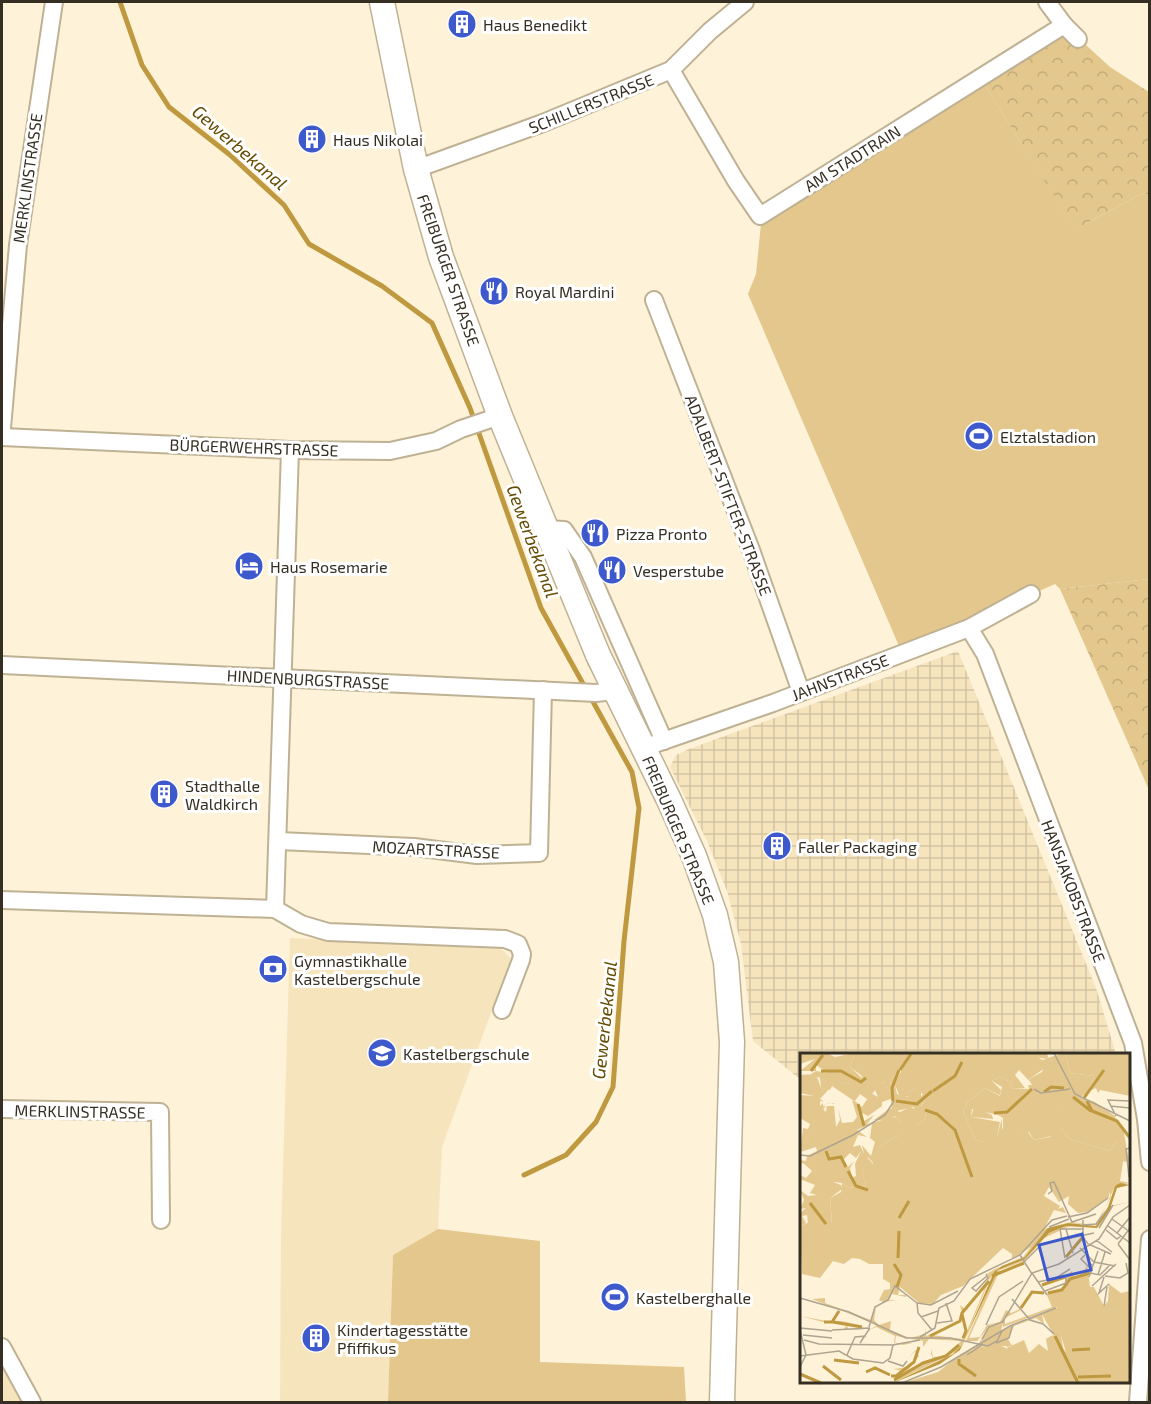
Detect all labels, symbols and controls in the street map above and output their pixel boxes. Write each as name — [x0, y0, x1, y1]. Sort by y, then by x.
building icon: Haus Benedikt — [446, 8, 478, 40]
place label: Haus Benedikt — [483, 15, 587, 34]
street label: SCHILLERSTRASSE — [526, 69, 656, 137]
water label: Gewerbekanal — [188, 100, 292, 194]
street label: MERKLINSTRASSE — [8, 112, 46, 244]
street label: AM STADTRAIN — [800, 121, 904, 195]
building icon: Haus Nikolai — [296, 123, 328, 155]
place label: Haus Nikolai — [333, 130, 423, 149]
street label: FREIBURGER STRASSE — [414, 191, 484, 349]
restaurant icon: Royal Mardini — [478, 275, 510, 307]
place label: Royal Mardini — [515, 282, 614, 301]
street label: ADALBERT-STIFTER-STRASSE — [682, 392, 776, 598]
sports icon: Elztalstadion — [963, 420, 995, 452]
place label: Elztalstadion — [1000, 427, 1096, 446]
street label: BÜRGERWEHRSTRASSE — [169, 435, 339, 459]
water label: Gewerbekanal — [502, 482, 564, 600]
restaurant icon: Pizza Pronto — [579, 517, 611, 549]
place label: Pizza Pronto — [616, 524, 707, 543]
hotel icon: Haus Rosemarie — [233, 550, 265, 582]
restaurant icon: Vesperstube — [596, 554, 628, 586]
place label: Haus Rosemarie — [270, 557, 388, 576]
place label: Vesperstube — [633, 561, 724, 580]
street label: JAHNSTRASSE — [789, 650, 891, 704]
street label: HINDENBURGSTRASSE — [226, 665, 390, 693]
street label: FREIBURGER STRASSE — [639, 753, 719, 907]
place label: Stadthalle Waldkirch — [185, 776, 260, 813]
building icon: Stadthalle Waldkirch — [148, 778, 180, 810]
street label: HANSJAKOBSTRASSE — [1038, 817, 1110, 965]
building icon: Faller Packaging — [761, 830, 793, 862]
street label: MOZARTSTRASSE — [372, 836, 500, 862]
place label: Faller Packaging — [798, 837, 917, 856]
place label: Gymnastikhalle Kastelbergschule — [294, 951, 421, 988]
bank icon: Gymnastikhalle Kastelbergschule — [257, 953, 289, 985]
water label: Gewerbekanal — [587, 960, 621, 1080]
school or university icon: Kastelbergschule — [366, 1037, 398, 1069]
place label: Kastelbergschule — [403, 1044, 530, 1063]
inset map — [800, 1053, 1130, 1383]
street label: MERKLINSTRASSE — [14, 1100, 146, 1122]
sports icon: Kastelberghalle — [599, 1281, 631, 1313]
place label: Kastelberghalle — [636, 1288, 751, 1307]
place label: Kindertagesstätte Pfiffikus — [337, 1320, 468, 1357]
building icon: Kindertagesstätte Pfiffikus — [300, 1322, 332, 1354]

